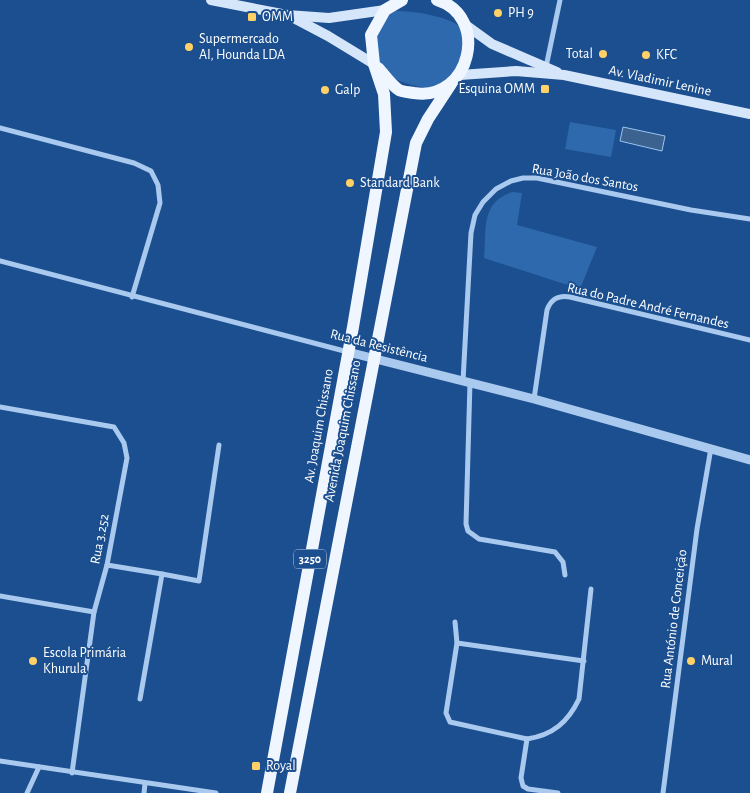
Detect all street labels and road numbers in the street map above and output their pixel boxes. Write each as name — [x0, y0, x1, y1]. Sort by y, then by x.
street label: Av. Vladimir Lenine — [607, 63, 713, 99]
street label: Rua João dos Santos — [531, 162, 639, 194]
street label: Rua do Padre André Fernandes — [566, 281, 730, 331]
street label: Rua da Resistência — [329, 327, 430, 365]
street label: Avenida Joaquim Chissano — [322, 359, 364, 503]
street label: Av. Joaquim Chissano — [302, 368, 336, 484]
street label: Rua 3.252 — [88, 513, 112, 565]
street label: Rua António de Conceição — [659, 548, 690, 689]
road number: 3250 — [294, 550, 326, 568]

